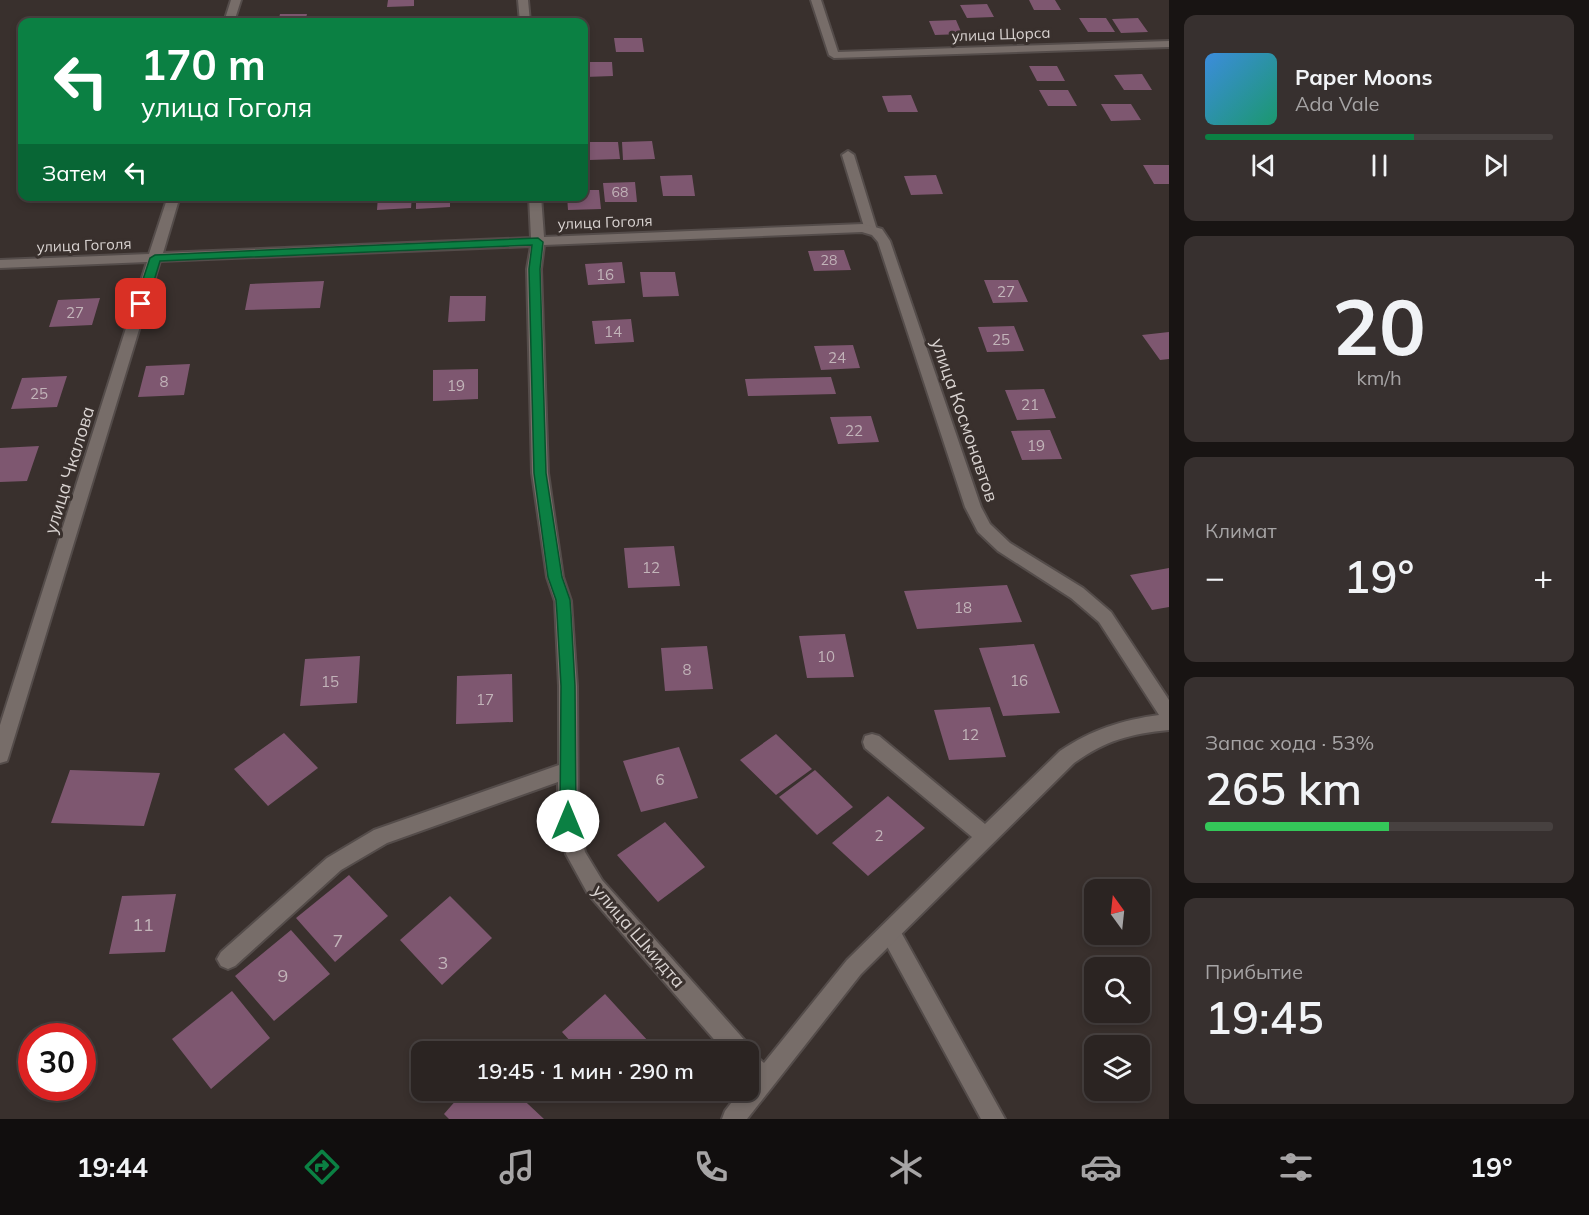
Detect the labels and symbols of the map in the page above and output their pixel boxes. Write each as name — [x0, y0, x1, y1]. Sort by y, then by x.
street label: улица Щорса — [951, 23, 1051, 45]
house number: 68 — [612, 183, 628, 201]
street label: улица Гоголя — [557, 211, 653, 233]
street label: улица Гоголя — [36, 234, 132, 256]
house number: 28 — [821, 251, 837, 269]
house number: 16 — [596, 265, 614, 284]
pin — [115, 278, 166, 329]
house number: 27 — [997, 282, 1015, 301]
house number: 27 — [66, 303, 84, 322]
house number: 14 — [604, 322, 622, 341]
house number: 25 — [992, 330, 1010, 349]
street label: улица Космонавтов — [926, 335, 1004, 505]
house number: 24 — [828, 348, 846, 367]
house number: 8 — [159, 372, 169, 391]
house number: 19 — [447, 376, 465, 395]
house number: 25 — [30, 384, 48, 403]
house number: 21 — [1021, 395, 1039, 414]
street label: улица Чкалова — [39, 403, 99, 537]
house number: 22 — [845, 421, 863, 440]
house number: 19 — [1027, 436, 1045, 455]
house number: 12 — [642, 558, 660, 577]
house number: 18 — [954, 598, 972, 617]
house number: 10 — [817, 647, 835, 666]
house number: 8 — [682, 660, 692, 679]
house number: 16 — [1010, 671, 1028, 690]
house number: 15 — [321, 672, 339, 691]
house number: 17 — [476, 690, 494, 709]
house number: 12 — [961, 725, 979, 744]
house number: 6 — [655, 770, 665, 789]
position arrow — [536, 789, 600, 853]
house number: 2 — [874, 826, 884, 845]
north arrow — [1084, 879, 1150, 945]
street label: улица Шмидта — [588, 880, 690, 992]
house number: 11 — [132, 913, 154, 936]
house number: 7 — [333, 929, 343, 952]
house number: 3 — [438, 951, 448, 974]
house number: 9 — [278, 964, 288, 987]
speed limit sign: 30 — [18, 1023, 96, 1101]

